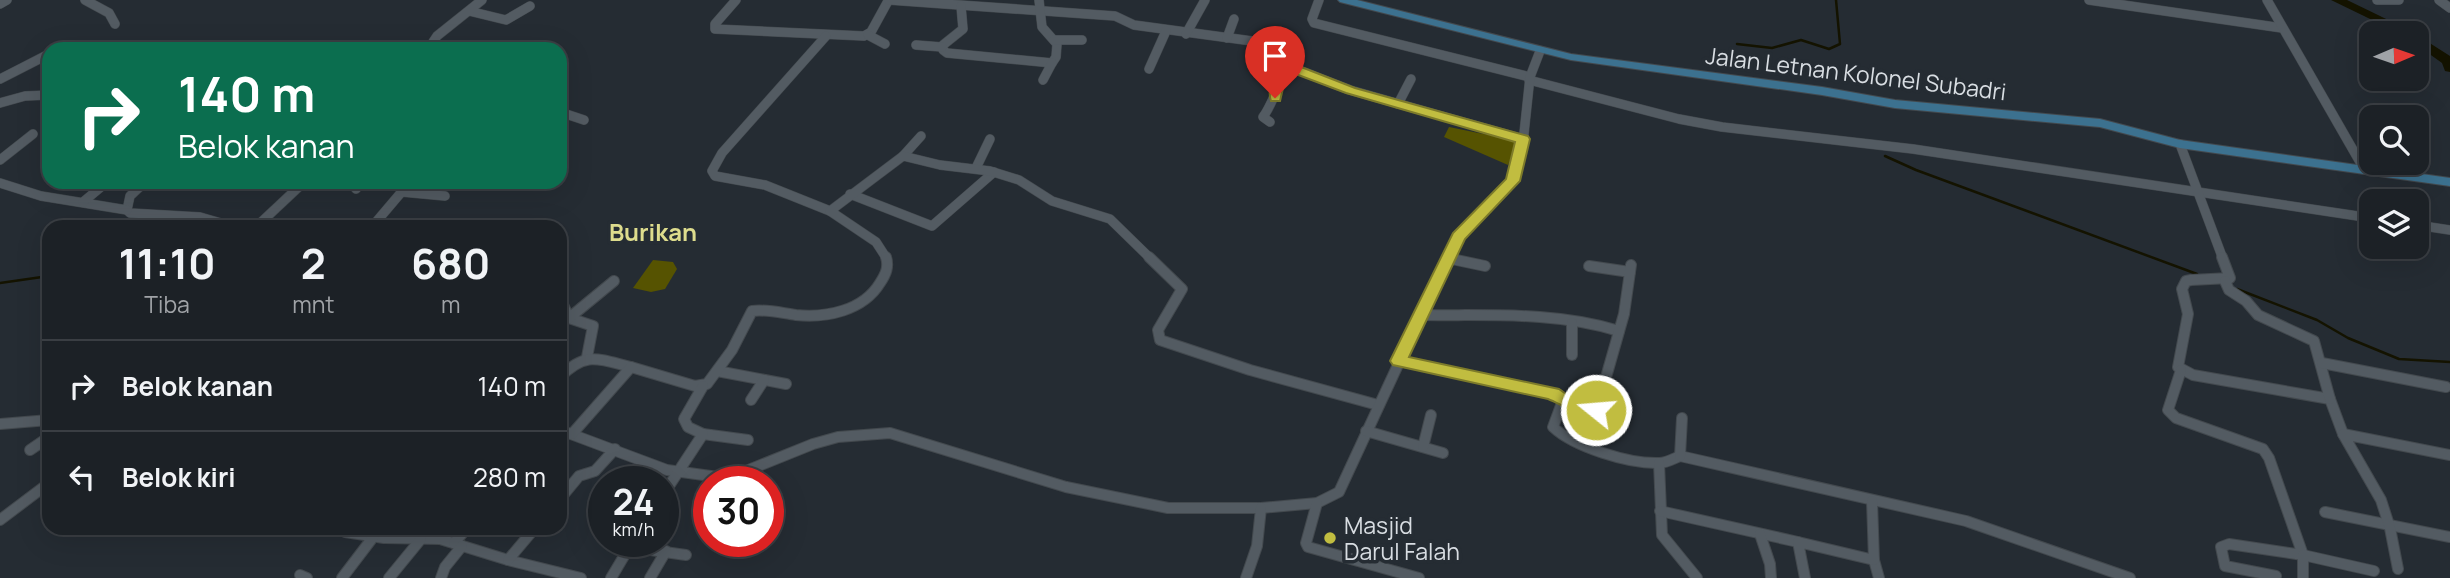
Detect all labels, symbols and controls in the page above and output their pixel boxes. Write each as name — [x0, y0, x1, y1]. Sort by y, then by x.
north arrow — [2359, 21, 2429, 91]
map controls — [2359, 21, 2429, 259]
pin — [1245, 26, 1305, 98]
icon: arrive — [1256, 37, 1294, 75]
street label: Jalan Letnan Kolonel Subadri — [1704, 39, 2008, 107]
text: 140 m — [178, 60, 315, 127]
icon: right — [63, 70, 154, 161]
button: search — [2359, 105, 2429, 175]
text: Belok kanan — [178, 124, 354, 168]
button: layers — [2359, 189, 2429, 259]
district label: Burikan — [609, 215, 697, 248]
text: 11:10 — [118, 234, 216, 292]
text: 2 — [301, 234, 326, 292]
text: 680 — [411, 234, 490, 292]
text: Tiba — [144, 288, 190, 320]
text: mnt — [292, 288, 335, 320]
text: m — [441, 288, 461, 320]
icon: right — [63, 367, 101, 405]
text: Belok kanan — [122, 368, 273, 404]
text: 140 m — [477, 368, 546, 404]
position arrow — [1559, 373, 1633, 447]
icon: left — [63, 458, 101, 496]
text: Belok kiri — [122, 459, 236, 495]
text: 280 m — [473, 459, 546, 495]
speed limit sign: 30 — [693, 466, 784, 557]
text: 24 — [613, 478, 654, 526]
place label: Masjid Darul Falah — [1344, 509, 1460, 567]
text: km/h — [613, 517, 654, 541]
marker: Masjid Darul Falah — [1322, 530, 1338, 546]

